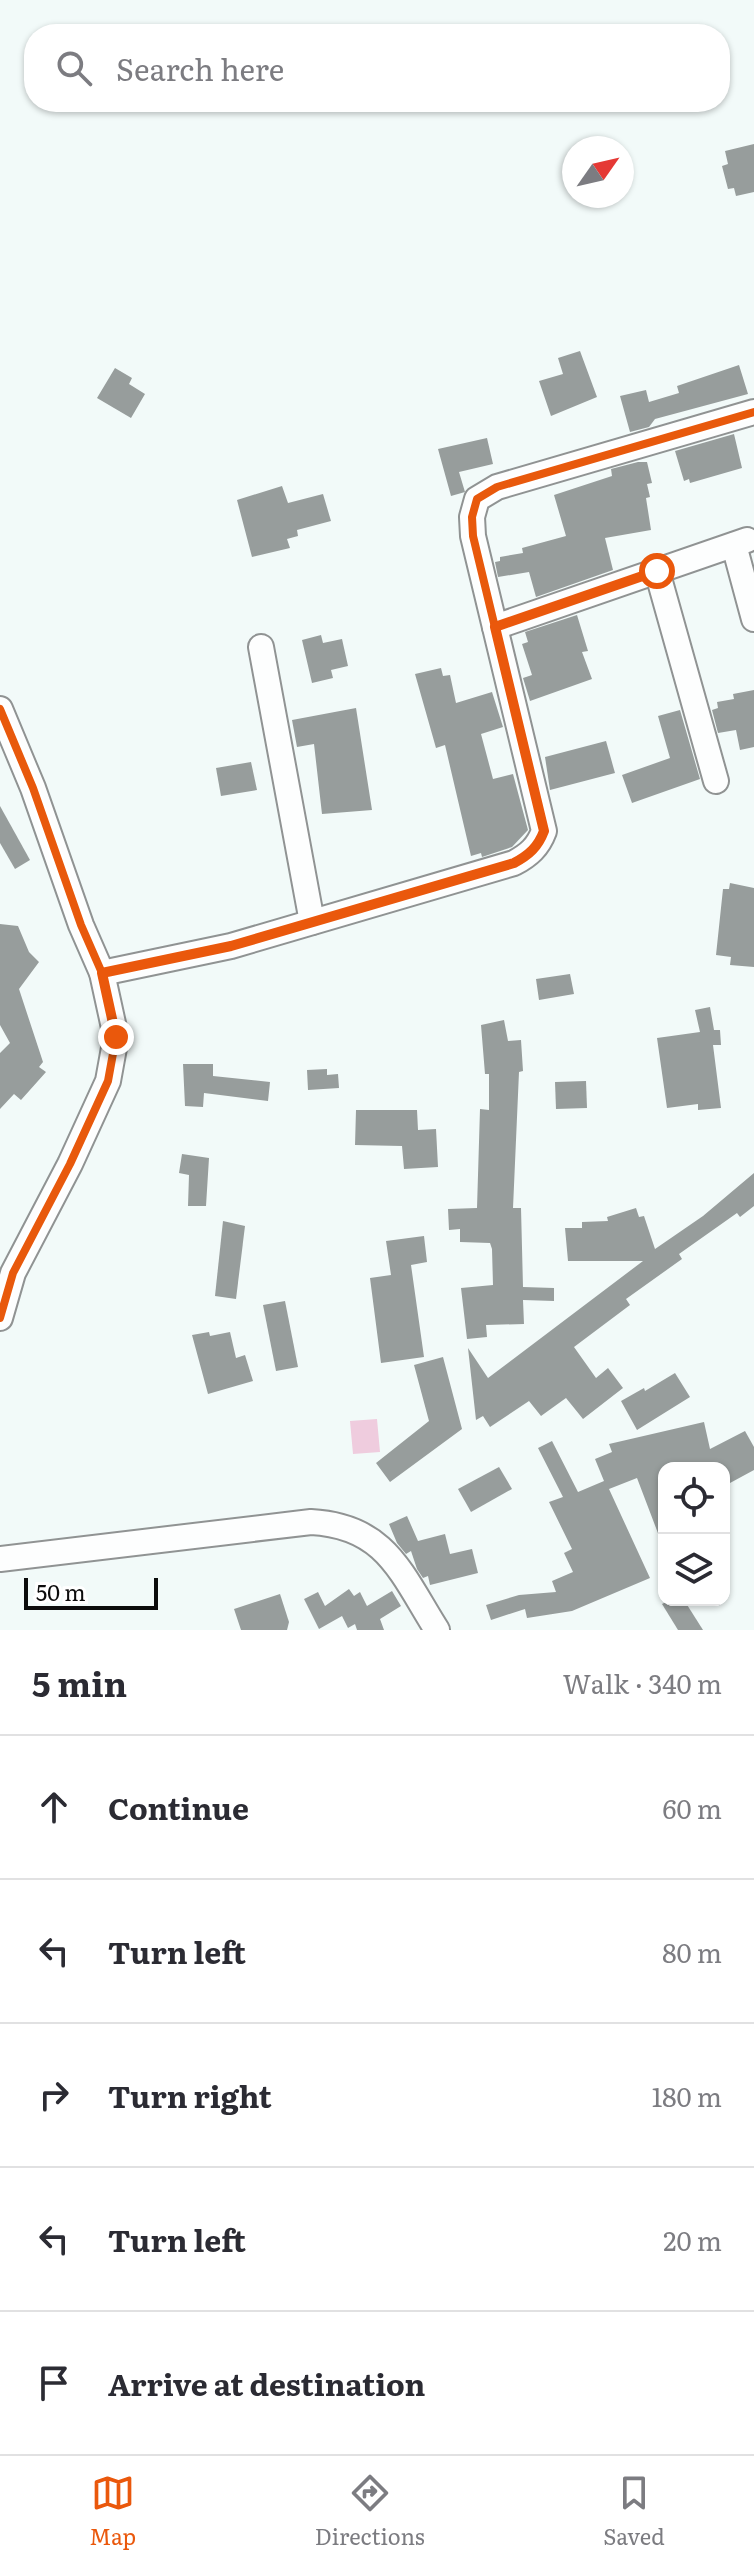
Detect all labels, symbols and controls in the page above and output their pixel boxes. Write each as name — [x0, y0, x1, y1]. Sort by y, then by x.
search box — [24, 24, 730, 112]
icon: search — [52, 46, 96, 90]
text: Search here — [116, 46, 284, 90]
north arrow — [562, 136, 634, 208]
route start — [639, 553, 675, 589]
route end — [98, 1019, 134, 1055]
map controls — [658, 1462, 730, 1606]
button: locate — [658, 1462, 730, 1534]
button: layers — [658, 1534, 730, 1606]
scale bar — [24, 1574, 158, 1610]
text: 50 m — [36, 1575, 86, 1608]
text: 5 min — [32, 1657, 127, 1707]
text: Walk · 340 m — [563, 1663, 722, 1702]
icon: ahead — [32, 1785, 76, 1829]
text: Continue — [108, 1785, 249, 1829]
text: 60 m — [663, 1788, 722, 1827]
icon: left — [32, 1929, 76, 1973]
text: Turn left — [108, 1929, 246, 1973]
text: 80 m — [662, 1932, 722, 1971]
icon: right — [32, 2073, 76, 2117]
text: Turn right — [108, 2073, 272, 2117]
text: 180 m — [652, 2076, 722, 2115]
icon: left — [32, 2217, 76, 2261]
text: Turn left — [108, 2217, 246, 2261]
text: 20 m — [663, 2220, 722, 2259]
icon: arrive — [32, 2361, 76, 2405]
text: Arrive at destination — [108, 2361, 425, 2405]
tab: Map — [89, 2471, 136, 2552]
tab: Directions — [315, 2471, 425, 2552]
tab: Saved — [603, 2471, 665, 2552]

